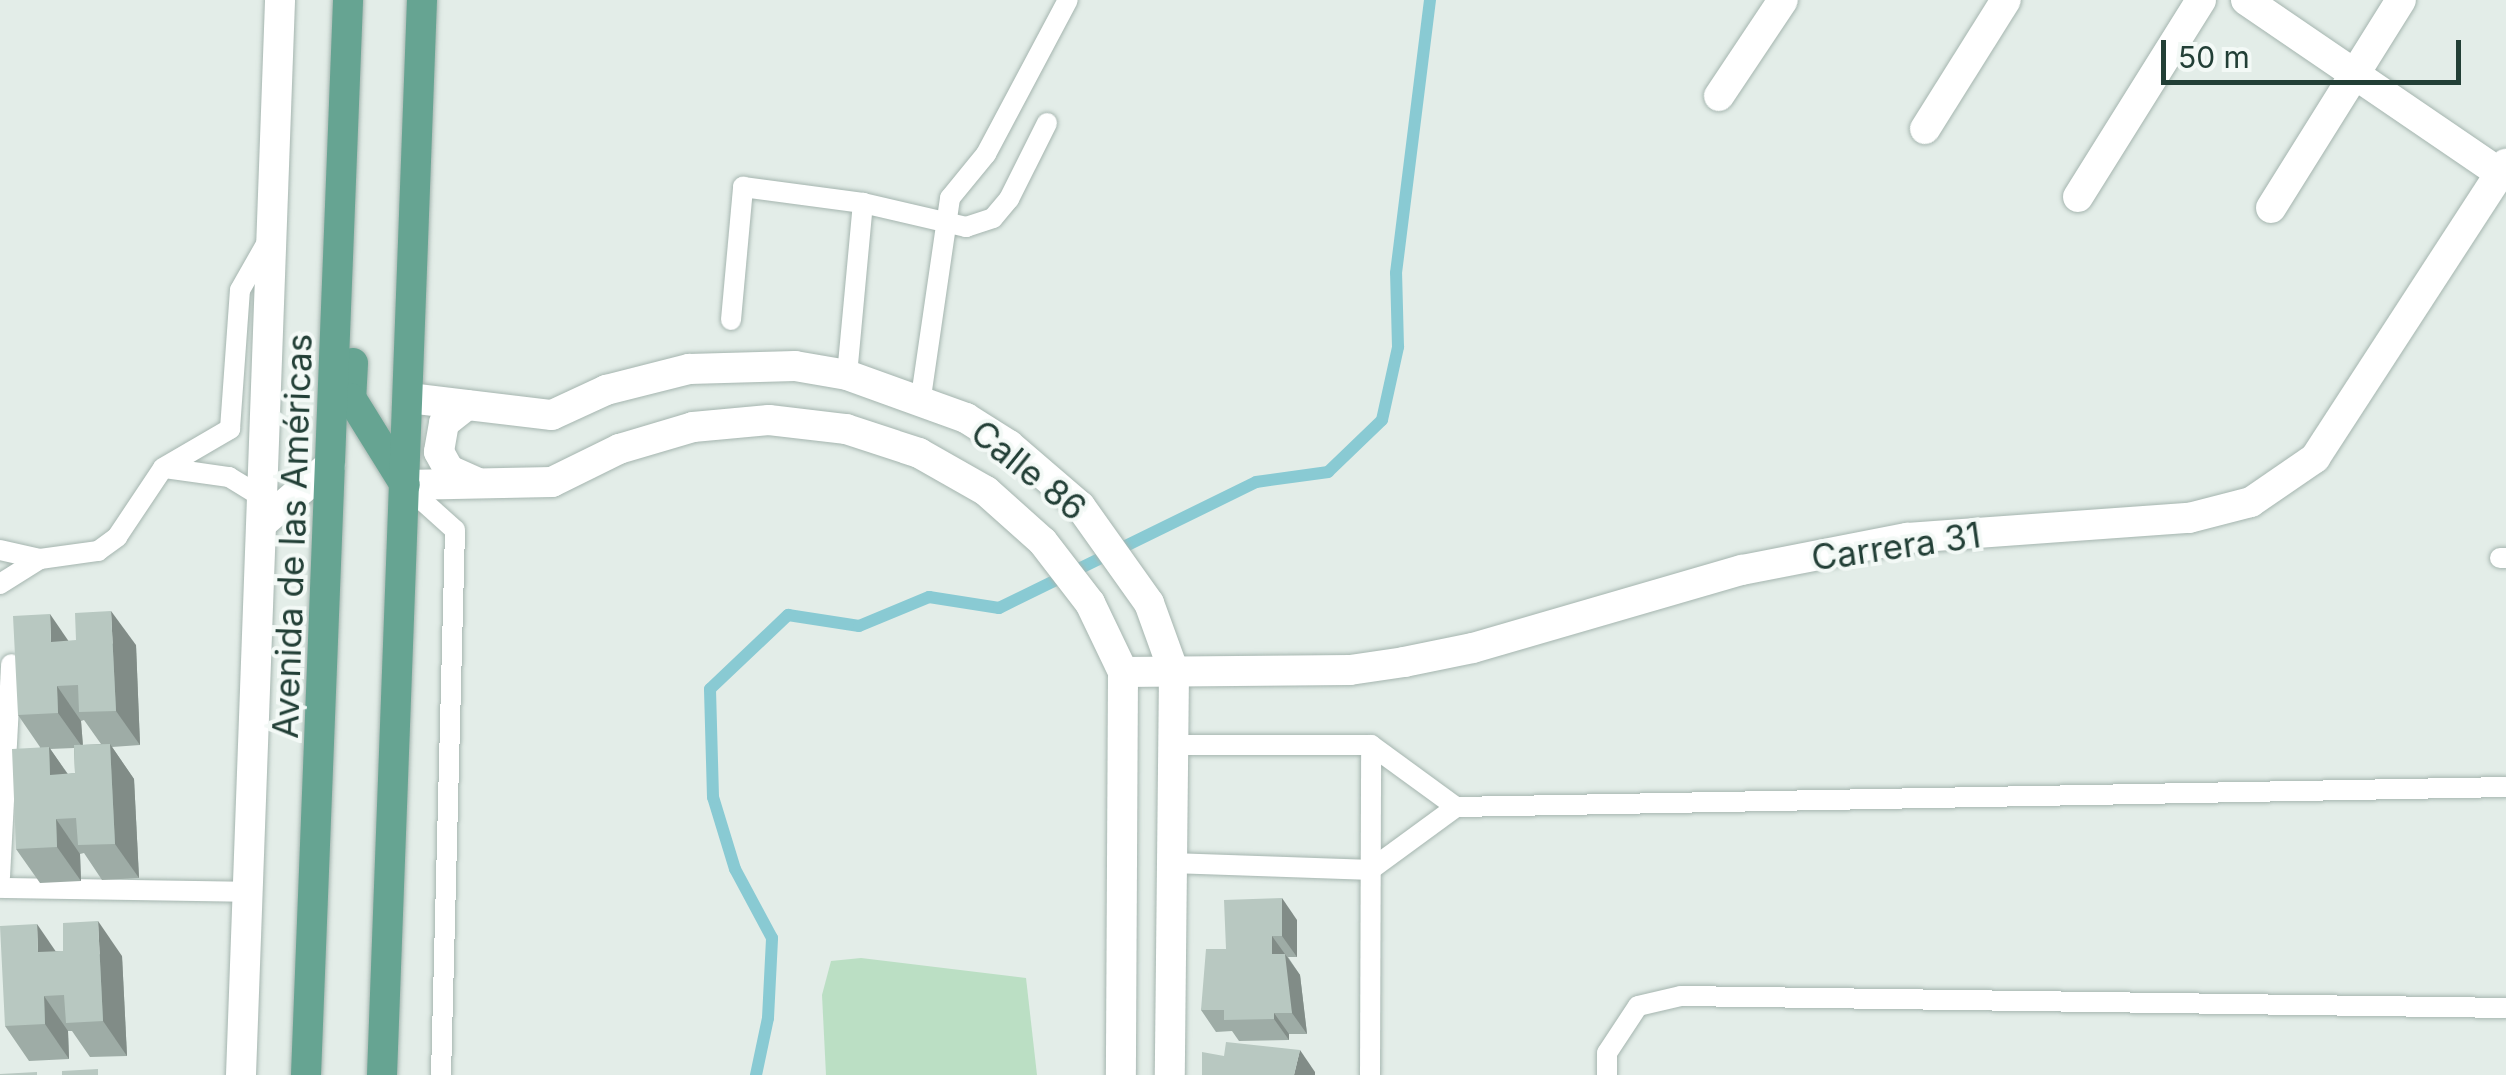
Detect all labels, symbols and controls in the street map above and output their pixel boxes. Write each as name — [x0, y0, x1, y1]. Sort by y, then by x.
scale bar — [2166, 20, 2466, 82]
text: 50 m — [2178, 39, 2250, 75]
street label: Avenida de las Américas — [264, 333, 320, 739]
street label: Calle 86 — [963, 411, 1095, 529]
street label: Carrera 31 — [1809, 513, 1983, 579]

